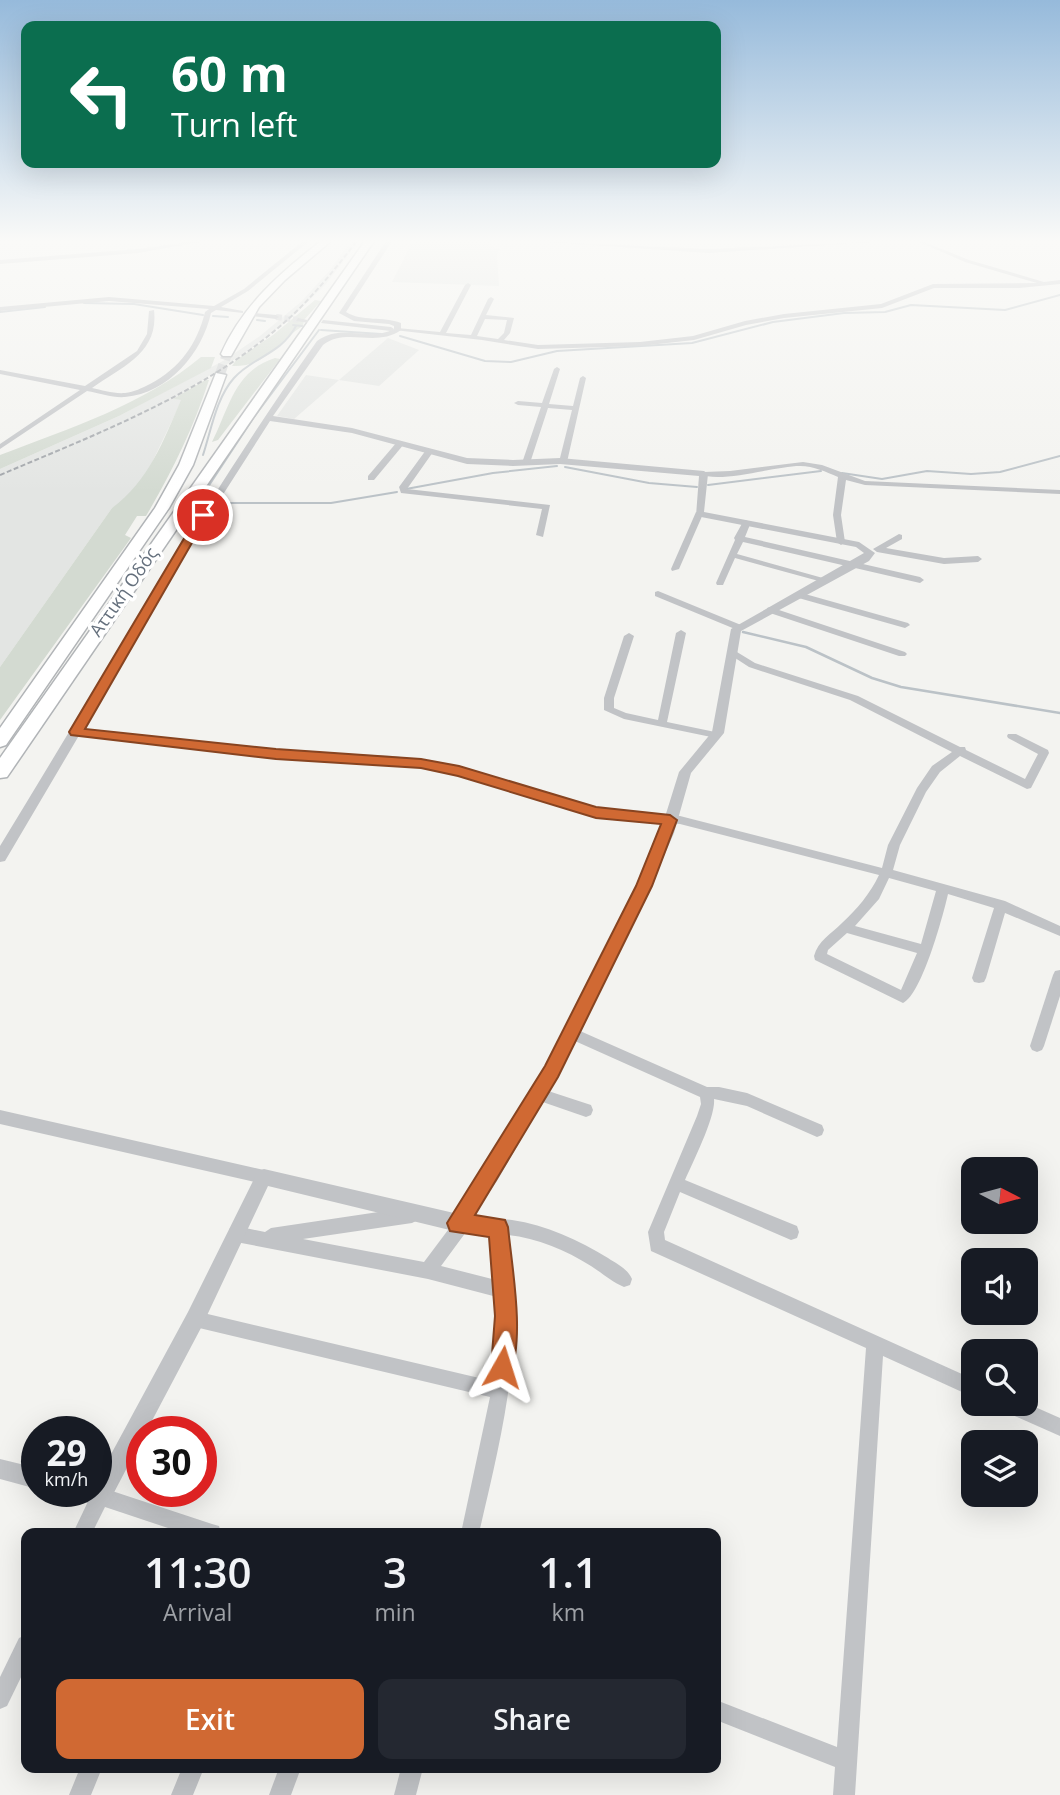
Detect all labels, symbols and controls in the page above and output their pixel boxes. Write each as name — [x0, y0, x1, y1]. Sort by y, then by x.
text: 60 m — [171, 40, 288, 106]
icon: left — [56, 49, 147, 140]
text: Turn left — [171, 103, 297, 146]
pin — [173, 485, 233, 545]
icon: arrive — [184, 496, 222, 534]
street label: Αττική Οδός — [84, 542, 163, 641]
north arrow — [961, 1157, 1038, 1234]
map controls — [961, 1157, 1038, 1507]
button: sound — [961, 1248, 1038, 1325]
position arrow — [465, 1330, 539, 1404]
button: search — [961, 1339, 1038, 1416]
speed limit sign: 30 — [126, 1416, 217, 1507]
text: 29 — [46, 1429, 87, 1476]
button: layers — [961, 1430, 1038, 1507]
text: km/h — [45, 1467, 88, 1491]
text: 11:30 — [144, 1543, 251, 1600]
text: 3 — [383, 1543, 407, 1600]
text: 1.1 — [539, 1543, 598, 1600]
text: Arrival — [163, 1596, 232, 1628]
text: min — [374, 1596, 416, 1628]
text: km — [552, 1596, 585, 1628]
button: Exit — [56, 1679, 364, 1759]
button: Share — [378, 1679, 686, 1759]

